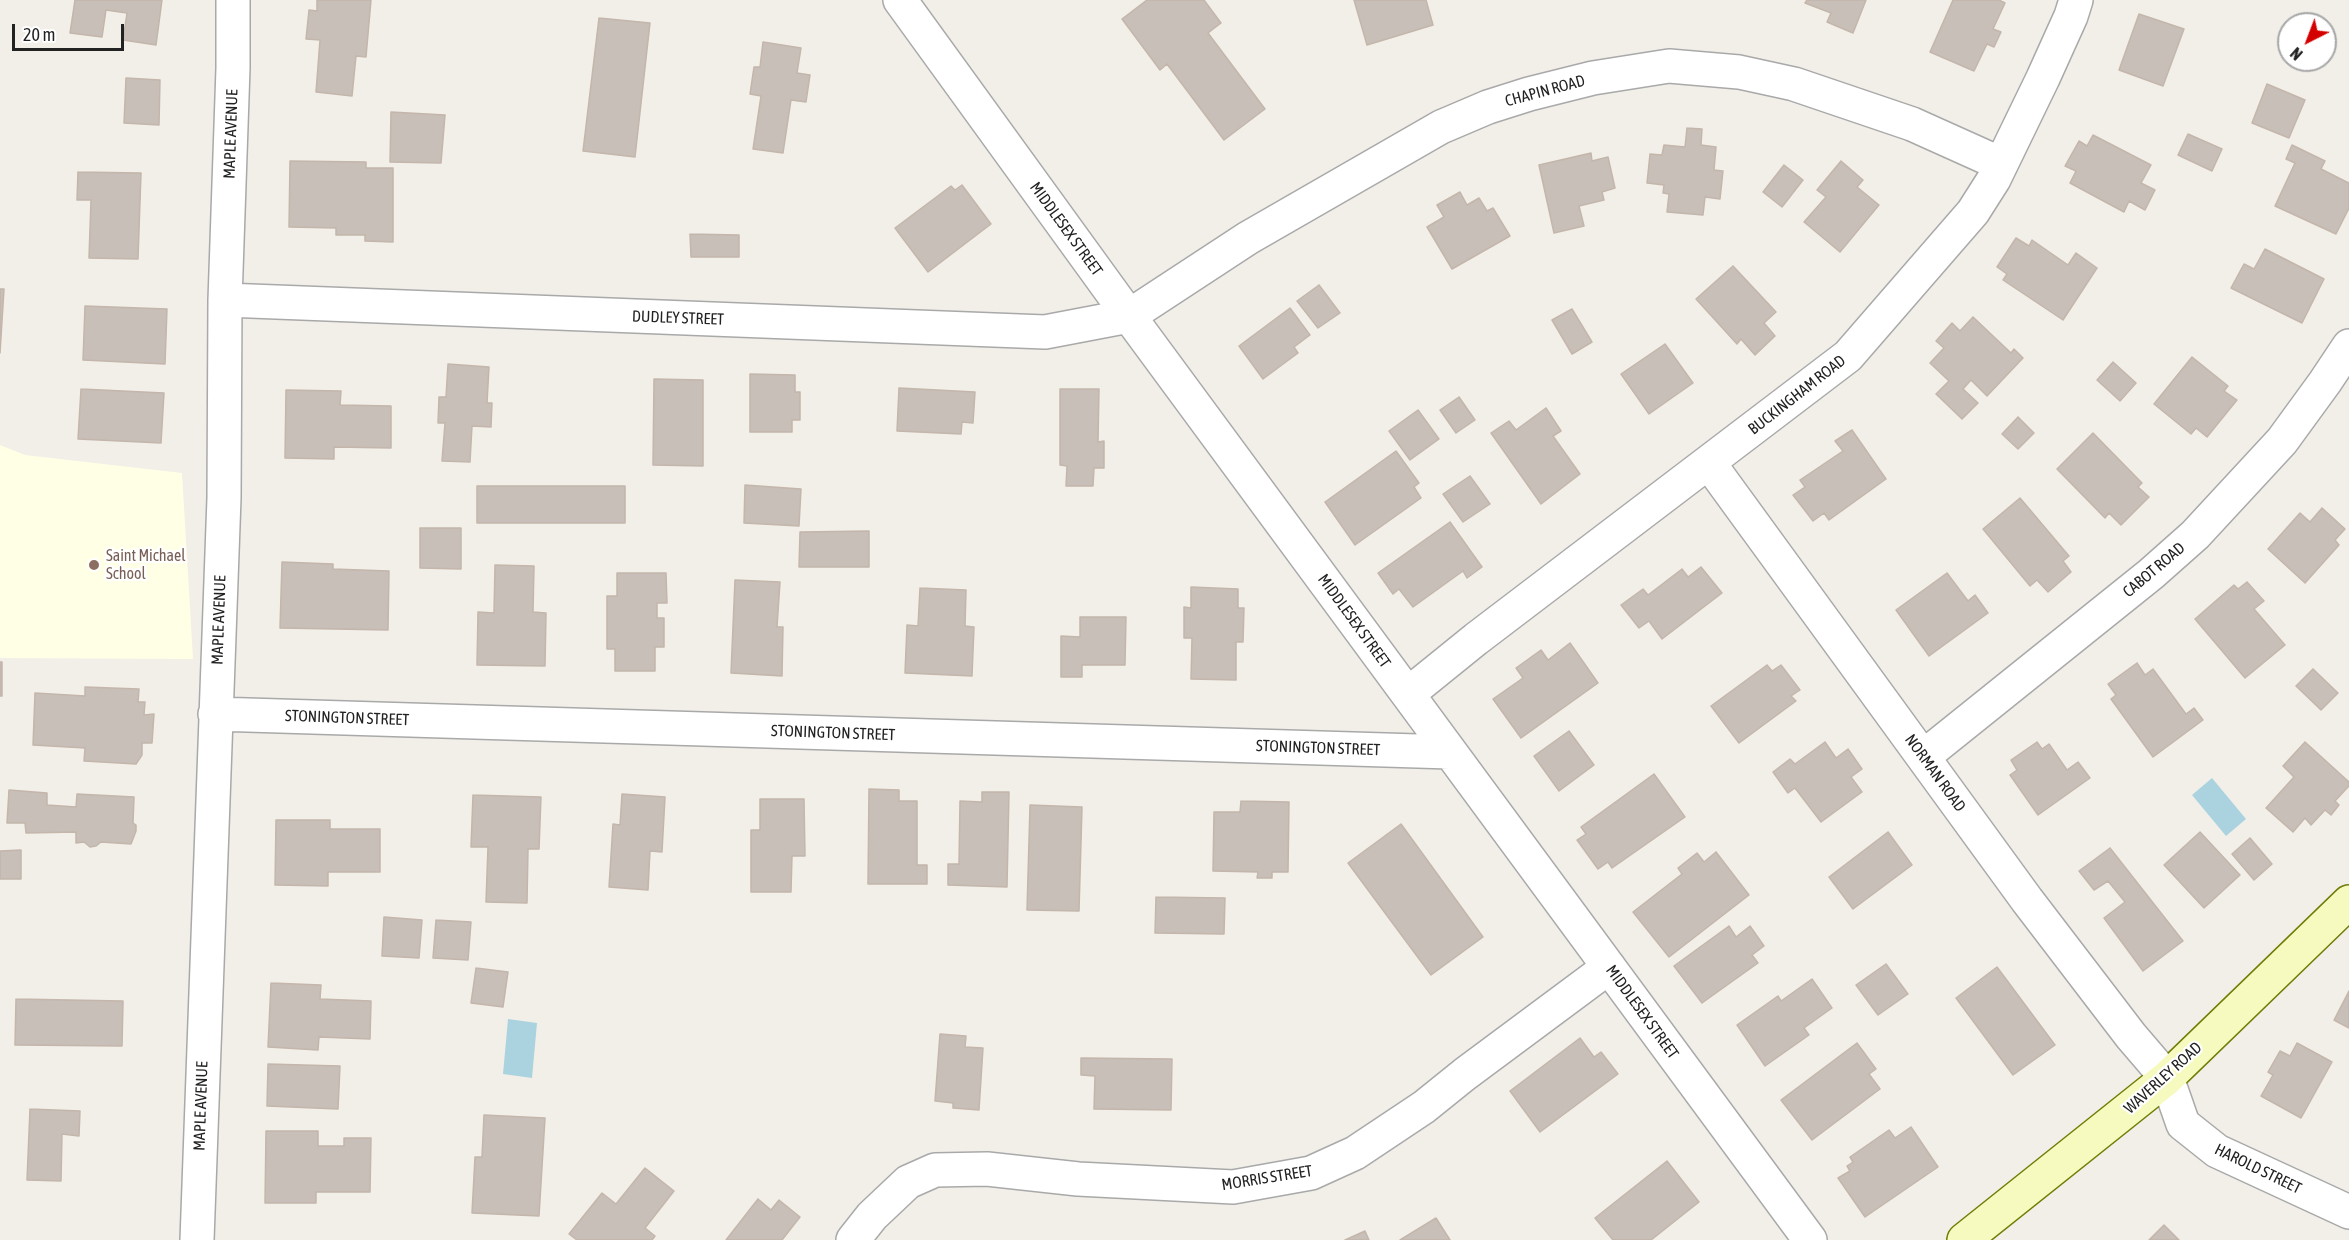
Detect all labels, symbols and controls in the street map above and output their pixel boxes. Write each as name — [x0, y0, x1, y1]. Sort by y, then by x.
scale bar — [15, 12, 128, 50]
north arrow — [2277, 12, 2337, 72]
text: 20 m — [23, 24, 55, 45]
text: N — [2287, 44, 2306, 64]
street label: CHAPIN ROAD — [1503, 71, 1587, 111]
street label: MAPLE AVENUE — [220, 89, 242, 179]
street label: MIDDLESEX STREET — [1026, 178, 1106, 280]
street label: DUDLEY STREET — [632, 307, 724, 329]
street label: BUCKINGHAM ROAD — [1745, 351, 1849, 439]
street label: CABOT ROAD — [2119, 539, 2189, 601]
place label: Saint Michael School — [106, 546, 185, 584]
marker: Saint Michael School — [87, 558, 101, 572]
street label: MIDDLESEX STREET — [1314, 570, 1394, 672]
street label: MAPLE AVENUE — [208, 575, 230, 665]
street label: STONINGTON STREET — [285, 706, 409, 730]
street label: STONINGTON STREET — [771, 721, 895, 745]
street label: NORMAN ROAD — [1901, 731, 1969, 815]
street label: STONINGTON STREET — [1256, 736, 1380, 760]
street label: MIDDLESEX STREET — [1602, 961, 1682, 1063]
street label: WAVERLEY ROAD — [2120, 1038, 2206, 1118]
street label: MAPLE AVENUE — [190, 1061, 212, 1151]
street label: HAROLD STREET — [2212, 1140, 2304, 1198]
street label: MORRIS STREET — [1220, 1161, 1314, 1195]

